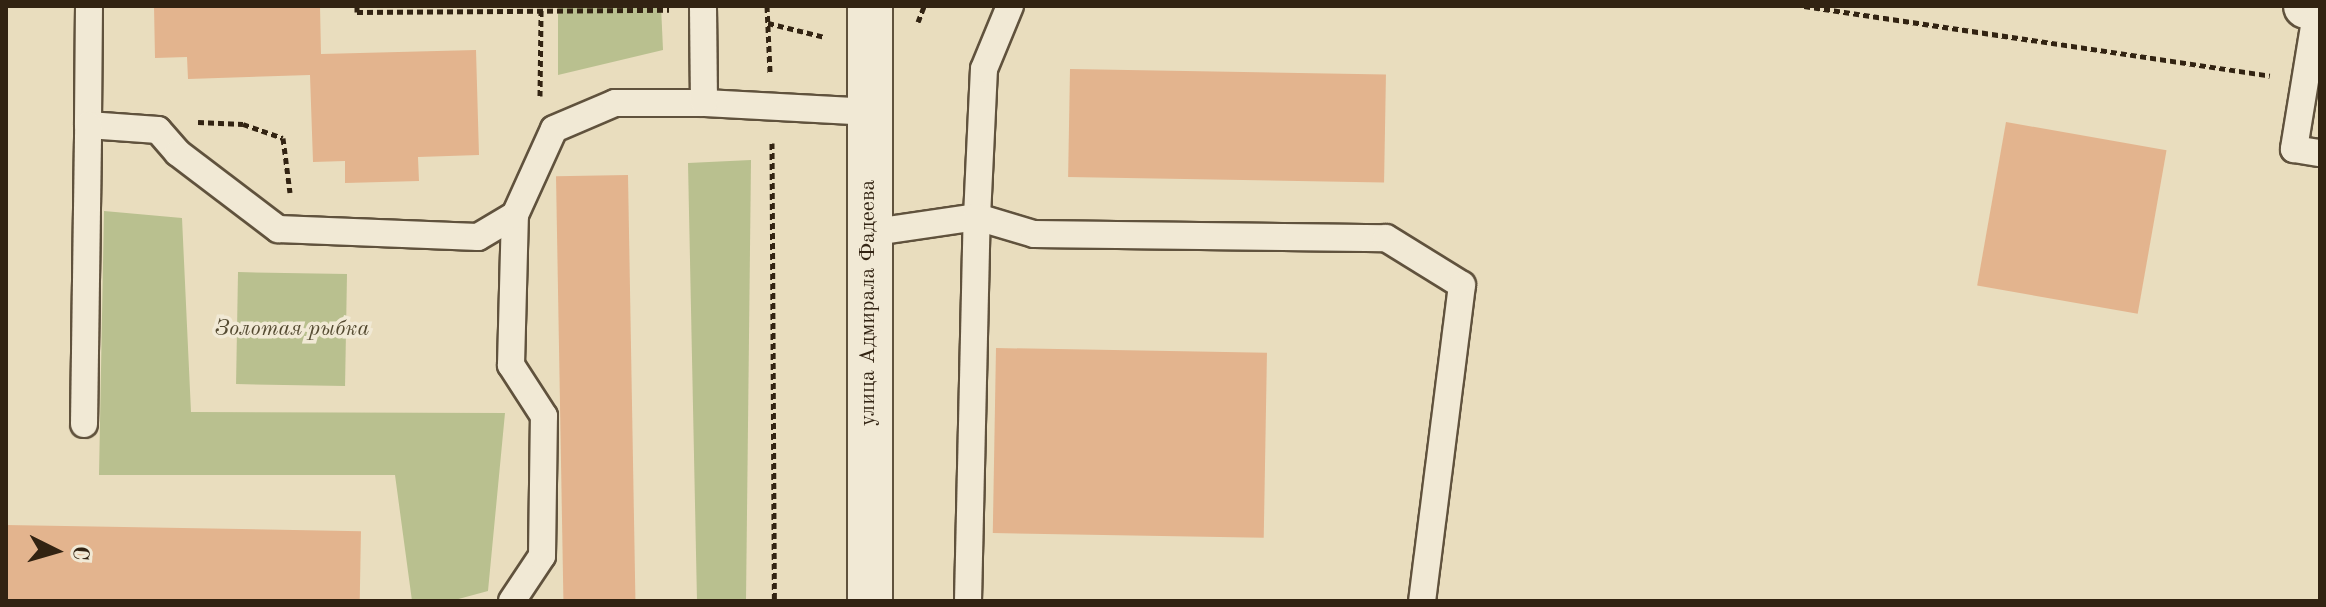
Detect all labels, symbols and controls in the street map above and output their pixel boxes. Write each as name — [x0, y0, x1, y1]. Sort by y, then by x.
street label: улица Адмирала Фадеева — [856, 180, 882, 426]
park label: Золотая рыбка — [215, 317, 369, 343]
north arrow — [16, 511, 96, 591]
text: С — [68, 545, 92, 561]

